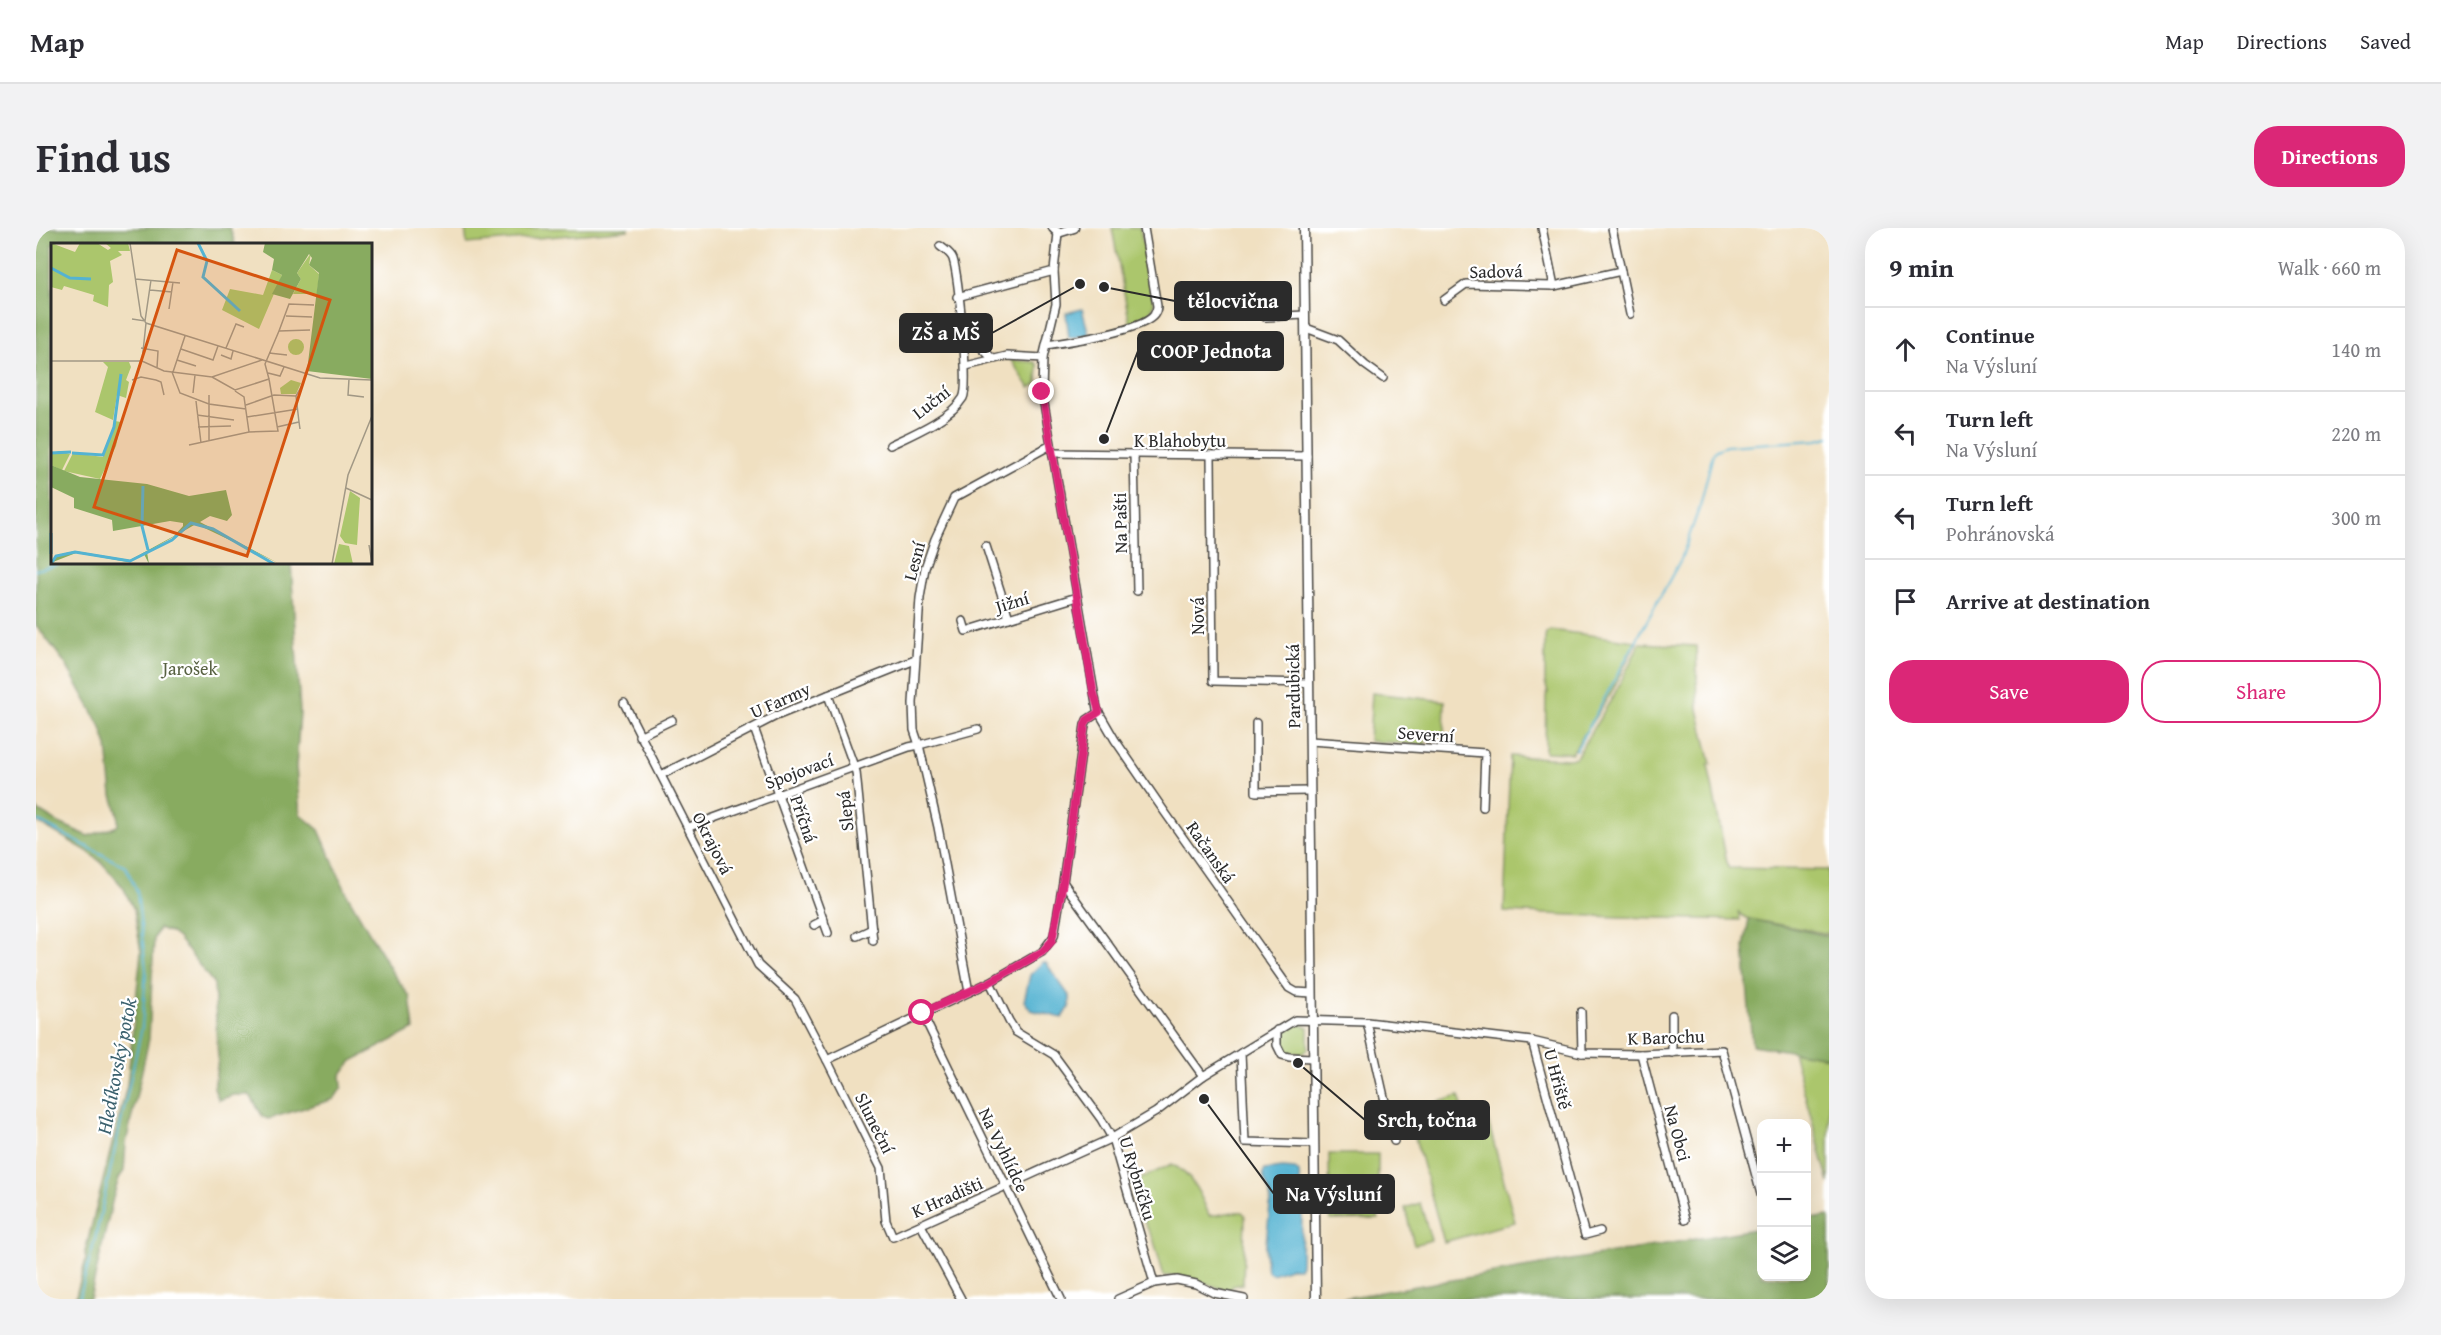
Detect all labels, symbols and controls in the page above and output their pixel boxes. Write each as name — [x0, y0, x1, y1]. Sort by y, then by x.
text: Map — [30, 21, 84, 62]
text: Map — [2165, 26, 2204, 57]
text: Directions — [2237, 26, 2327, 57]
text: Saved — [2360, 26, 2411, 57]
text: Find us — [36, 126, 171, 187]
button: Directions — [2254, 126, 2405, 187]
inset map — [51, 243, 372, 564]
text: 9 min — [1889, 248, 1954, 287]
text: Walk · 660 m — [2278, 253, 2381, 282]
street label: Sadová — [1469, 257, 1523, 285]
callout: tělocvična — [1175, 282, 1291, 320]
text: tělocvična — [1187, 286, 1279, 315]
callout: ZŠ a MŠ — [900, 314, 992, 352]
text: ZŠ a MŠ — [912, 318, 980, 347]
text: Continue — [1946, 319, 2035, 351]
callout: COOP Jednota — [1138, 332, 1283, 370]
icon: ahead — [1889, 333, 1922, 366]
text: 140 m — [2331, 335, 2381, 364]
text: COOP Jednota — [1151, 336, 1272, 365]
text: Na Výsluní — [1946, 351, 2037, 380]
street label: Luční — [906, 378, 956, 425]
route end — [1028, 378, 1054, 404]
text: Turn left — [1946, 403, 2033, 435]
icon: left — [1889, 417, 1922, 450]
text: 220 m — [2331, 419, 2381, 448]
street label: K Blahobytu — [1134, 427, 1226, 454]
text: Na Výsluní — [1946, 435, 2037, 464]
text: Turn left — [1946, 487, 2033, 519]
street label: Na Pašti — [1106, 492, 1134, 554]
icon: left — [1889, 501, 1922, 534]
text: 300 m — [2331, 503, 2381, 532]
text: Pohránovská — [1946, 519, 2054, 548]
street label: Lesní — [896, 538, 932, 584]
street label: Jižní — [990, 584, 1033, 620]
icon: arrive — [1889, 585, 1922, 618]
text: Arrive at destination — [1946, 585, 2150, 617]
street label: Nová — [1184, 596, 1211, 635]
street label: Pardubická — [1279, 643, 1307, 728]
park label: Jarošek — [160, 655, 218, 682]
button: Save — [1889, 660, 2129, 723]
button: Share — [2141, 660, 2381, 723]
street label: U Farmy — [746, 675, 815, 725]
street label: Severní — [1397, 719, 1456, 750]
street label: Spojovací — [761, 746, 838, 796]
street label: Slepá — [829, 789, 861, 833]
street label: Příčná — [783, 792, 825, 847]
street label: Okrajová — [686, 807, 740, 879]
street label: Račanská — [1180, 815, 1242, 889]
water label: Hledíkovský potok — [88, 995, 144, 1138]
route start — [908, 999, 934, 1025]
street label: K Barochu — [1627, 1022, 1705, 1052]
street label: U Hřiště — [1537, 1045, 1579, 1113]
street label: Sluneční — [848, 1088, 902, 1159]
callout: Srch, točna — [1365, 1101, 1489, 1139]
street label: Na Obci — [1658, 1102, 1698, 1164]
street label: Na Vyhlídce — [972, 1103, 1036, 1197]
text: Srch, točna — [1377, 1105, 1478, 1134]
map controls — [1757, 1119, 1811, 1281]
button: + — [1757, 1119, 1811, 1173]
street label: U Rybníčku — [1112, 1133, 1164, 1224]
street label: K Hradišti — [907, 1169, 987, 1225]
button: − — [1757, 1173, 1811, 1227]
callout: Na Výsluní — [1274, 1175, 1394, 1213]
text: Na Výsluní — [1286, 1179, 1383, 1208]
button: layers — [1757, 1227, 1811, 1281]

